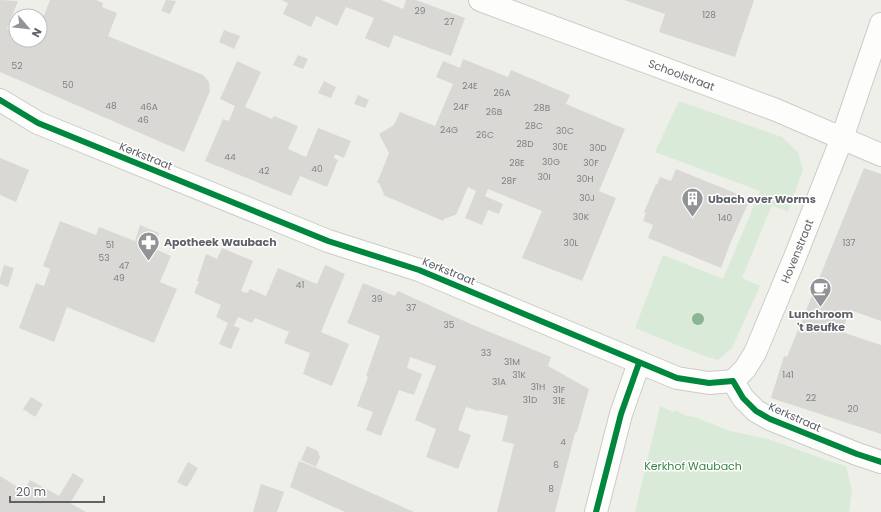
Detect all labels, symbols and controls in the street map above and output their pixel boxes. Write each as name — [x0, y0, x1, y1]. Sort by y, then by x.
house number: 29 — [415, 5, 426, 17]
north arrow — [8, 8, 48, 48]
house number: 128 — [702, 9, 716, 21]
house number: 27 — [444, 16, 454, 28]
text: N — [28, 25, 46, 40]
street label: Schoolstraat — [646, 55, 717, 95]
house number: 52 — [12, 60, 22, 72]
house number: 50 — [62, 79, 74, 91]
house number: 24E — [462, 80, 478, 92]
house number: 26A — [494, 87, 510, 99]
house number: 48 — [105, 100, 117, 112]
house number: 46A — [140, 101, 158, 113]
house number: 24F — [453, 101, 469, 113]
house number: 28B — [534, 102, 551, 114]
house number: 26B — [486, 106, 503, 118]
house number: 46 — [137, 114, 149, 126]
house number: 28C — [525, 120, 543, 132]
house number: 24G — [440, 124, 458, 136]
house number: 30C — [556, 125, 574, 137]
house number: 26C — [476, 129, 494, 141]
street label: Kerkstraat — [117, 138, 175, 174]
house number: 28D — [516, 138, 534, 150]
house number: 30E — [552, 141, 568, 153]
house number: 30D — [589, 142, 607, 154]
house number: 44 — [224, 151, 236, 163]
house number: 30G — [542, 156, 560, 168]
house number: 28E — [509, 157, 525, 169]
house number: 30F — [583, 157, 599, 169]
house number: 40 — [311, 163, 323, 175]
house number: 42 — [259, 165, 269, 177]
house number: 30I — [537, 171, 551, 183]
house number: 30H — [576, 173, 594, 185]
house number: 28F — [501, 175, 517, 187]
building icon: Ubach over Worms — [679, 186, 705, 219]
place label: Ubach over Worms — [708, 191, 816, 207]
house number: 30J — [579, 192, 595, 204]
house number: 30K — [573, 211, 590, 223]
house number: 140 — [718, 212, 732, 224]
street label: Hovenstraat — [777, 217, 817, 286]
pharmacy icon: Apotheek Waubach — [135, 229, 161, 262]
place label: Apotheek Waubach — [164, 234, 277, 250]
house number: 30L — [564, 237, 579, 249]
house number: 137 — [842, 237, 856, 249]
house number: 51 — [106, 239, 114, 251]
house number: 53 — [99, 252, 109, 264]
street label: Kerkstraat — [420, 253, 478, 289]
house number: 47 — [119, 260, 129, 272]
house number: 49 — [113, 272, 125, 284]
cafe icon: Lunchroom 't Beufke — [808, 275, 834, 308]
house number: 41 — [296, 279, 304, 291]
house number: 39 — [372, 293, 383, 305]
house number: 37 — [406, 302, 416, 314]
place label: Lunchroom 't Beufke — [789, 306, 854, 335]
house number: 35 — [444, 319, 455, 331]
house number: 33 — [481, 347, 491, 359]
house number: 31M — [504, 356, 520, 368]
house number: 31K — [512, 369, 526, 381]
house number: 141 — [782, 369, 794, 381]
house number: 31A — [492, 376, 506, 388]
house number: 31H — [531, 381, 545, 393]
house number: 31F — [553, 384, 566, 396]
house number: 22 — [806, 392, 816, 404]
house number: 31D — [523, 394, 537, 406]
house number: 31E — [553, 395, 566, 407]
street label: Kerkstraat — [766, 398, 824, 436]
house number: 20 — [848, 403, 859, 415]
house number: 4 — [560, 436, 566, 448]
park label: Kerkhof Waubach — [644, 458, 742, 474]
house number: 6 — [553, 459, 559, 471]
scale bar — [10, 478, 104, 504]
text: 20 m — [16, 483, 46, 500]
house number: 8 — [548, 483, 554, 495]

